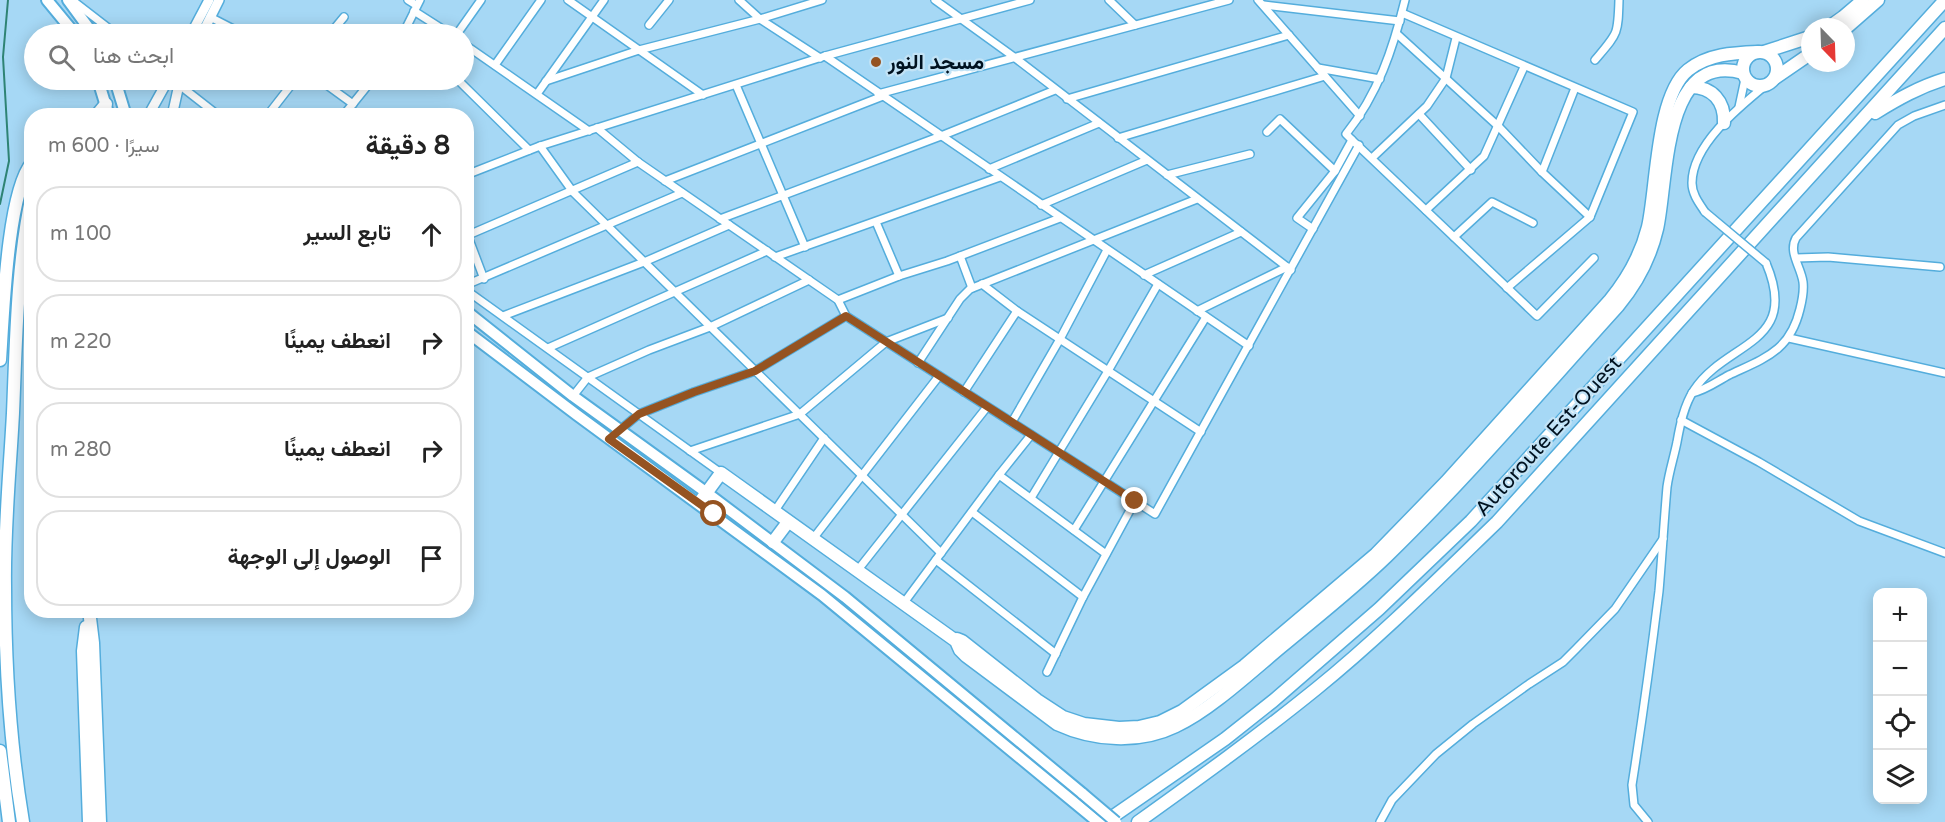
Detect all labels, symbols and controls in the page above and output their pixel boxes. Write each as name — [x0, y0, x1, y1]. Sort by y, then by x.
north arrow — [1801, 18, 1855, 72]
search box — [24, 24, 474, 90]
icon: search — [45, 41, 78, 74]
text: ابحث هنا — [93, 43, 174, 69]
place label: مسجد النور — [887, 50, 984, 75]
marker: مسجد النور — [869, 55, 883, 69]
text: 8 دقيقة — [366, 130, 450, 161]
text: سيرًا · 600 m — [48, 134, 160, 158]
icon: ahead — [415, 218, 448, 251]
text: تابع السير — [303, 220, 391, 246]
text: 100 m — [50, 222, 111, 246]
icon: right — [415, 326, 448, 359]
text: انعطف يمينًا — [284, 328, 391, 354]
text: 220 m — [50, 330, 111, 354]
street label: Autoroute Est-Ouest — [1470, 351, 1627, 522]
icon: right — [415, 434, 448, 467]
text: انعطف يمينًا — [284, 436, 391, 462]
text: 280 m — [50, 438, 111, 462]
route end — [1121, 487, 1147, 513]
route start — [700, 500, 726, 526]
icon: arrive — [415, 542, 448, 575]
text: الوصول إلى الوجهة — [227, 544, 391, 570]
map controls — [1873, 588, 1927, 804]
button: + — [1873, 588, 1927, 642]
button: − — [1873, 642, 1927, 696]
button: locate — [1873, 696, 1927, 750]
button: layers — [1873, 750, 1927, 804]

